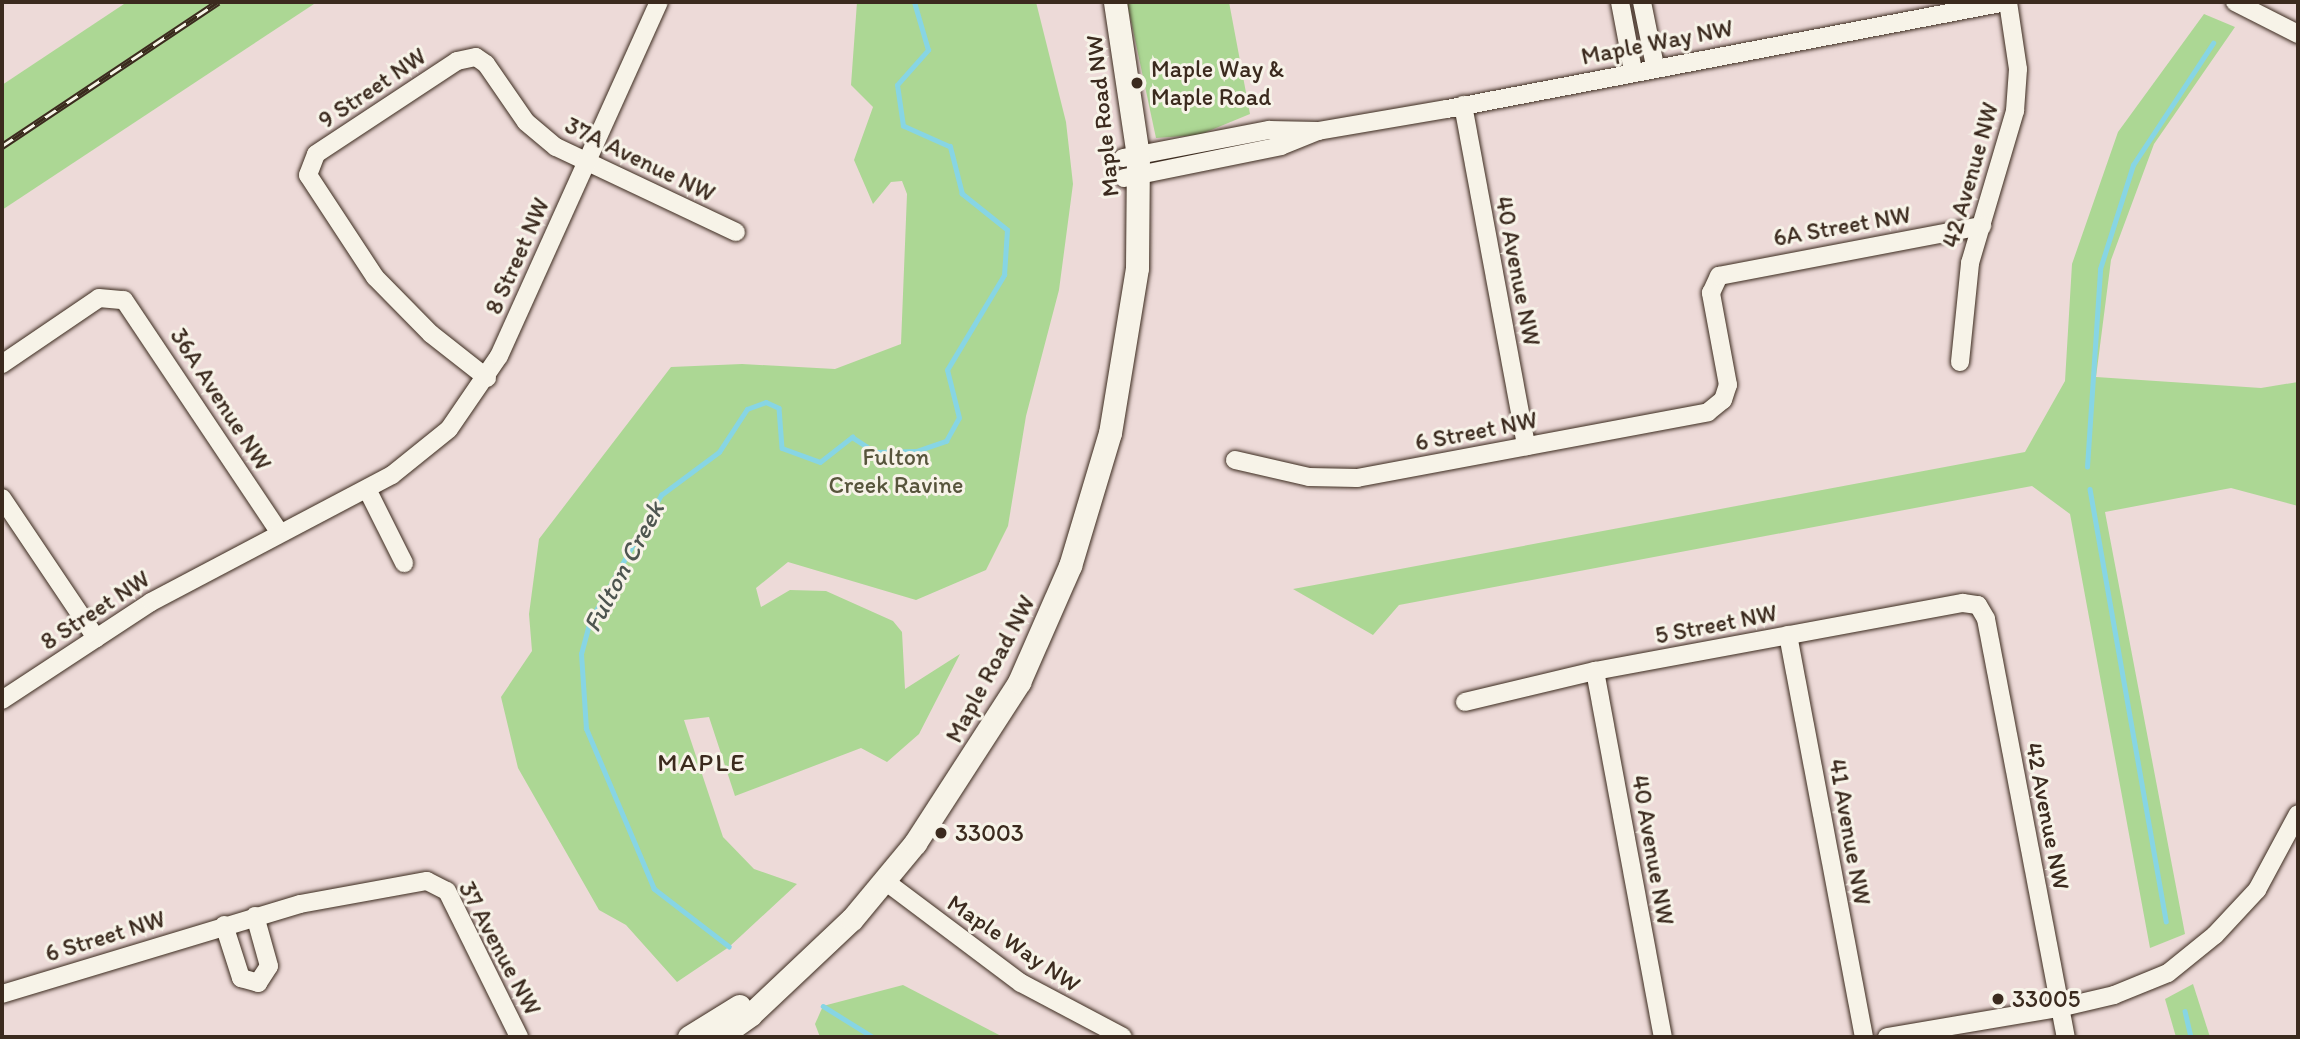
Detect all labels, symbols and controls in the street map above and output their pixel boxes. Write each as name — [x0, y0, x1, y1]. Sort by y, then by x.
street label: Maple Way NW — [1579, 13, 1735, 71]
street label: Maple Road NW — [1079, 34, 1125, 198]
street label: 9 Street NW — [313, 42, 431, 134]
place label: Maple Way & Maple Road — [1151, 55, 1283, 111]
marker: Maple Way & Maple Road — [1129, 75, 1145, 91]
street label: 42 Avenue NW — [1936, 99, 2004, 251]
street label: 37A Avenue NW — [560, 110, 720, 208]
street label: 8 Street NW — [479, 193, 555, 319]
street label: 40 Avenue NW — [1489, 194, 1547, 348]
street label: 6A Street NW — [1771, 200, 1913, 252]
street label: 36A Avenue NW — [164, 323, 278, 475]
street label: 6 Street NW — [1413, 405, 1539, 457]
park label: Fulton Creek Ravine — [829, 443, 963, 499]
water label: Fulton Creek — [577, 496, 671, 638]
street label: 8 Street NW — [35, 564, 155, 656]
street label: Maple Road NW — [939, 591, 1041, 747]
street label: 5 Street NW — [1653, 598, 1779, 650]
street label: 42 Avenue NW — [2020, 740, 2076, 892]
district label: MAPLE — [658, 747, 746, 779]
street label: 41 Avenue NW — [1823, 757, 1877, 907]
street label: 40 Avenue NW — [1626, 773, 1680, 927]
place label: 33003 — [955, 819, 1024, 847]
marker: 33003 — [933, 825, 949, 841]
street label: 37 Avenue NW — [453, 876, 547, 1020]
street label: Maple Way NW — [943, 888, 1085, 998]
street label: 6 Street NW — [42, 904, 168, 968]
place label: 33005 — [2012, 985, 2080, 1013]
marker: 33005 — [1990, 991, 2006, 1007]

